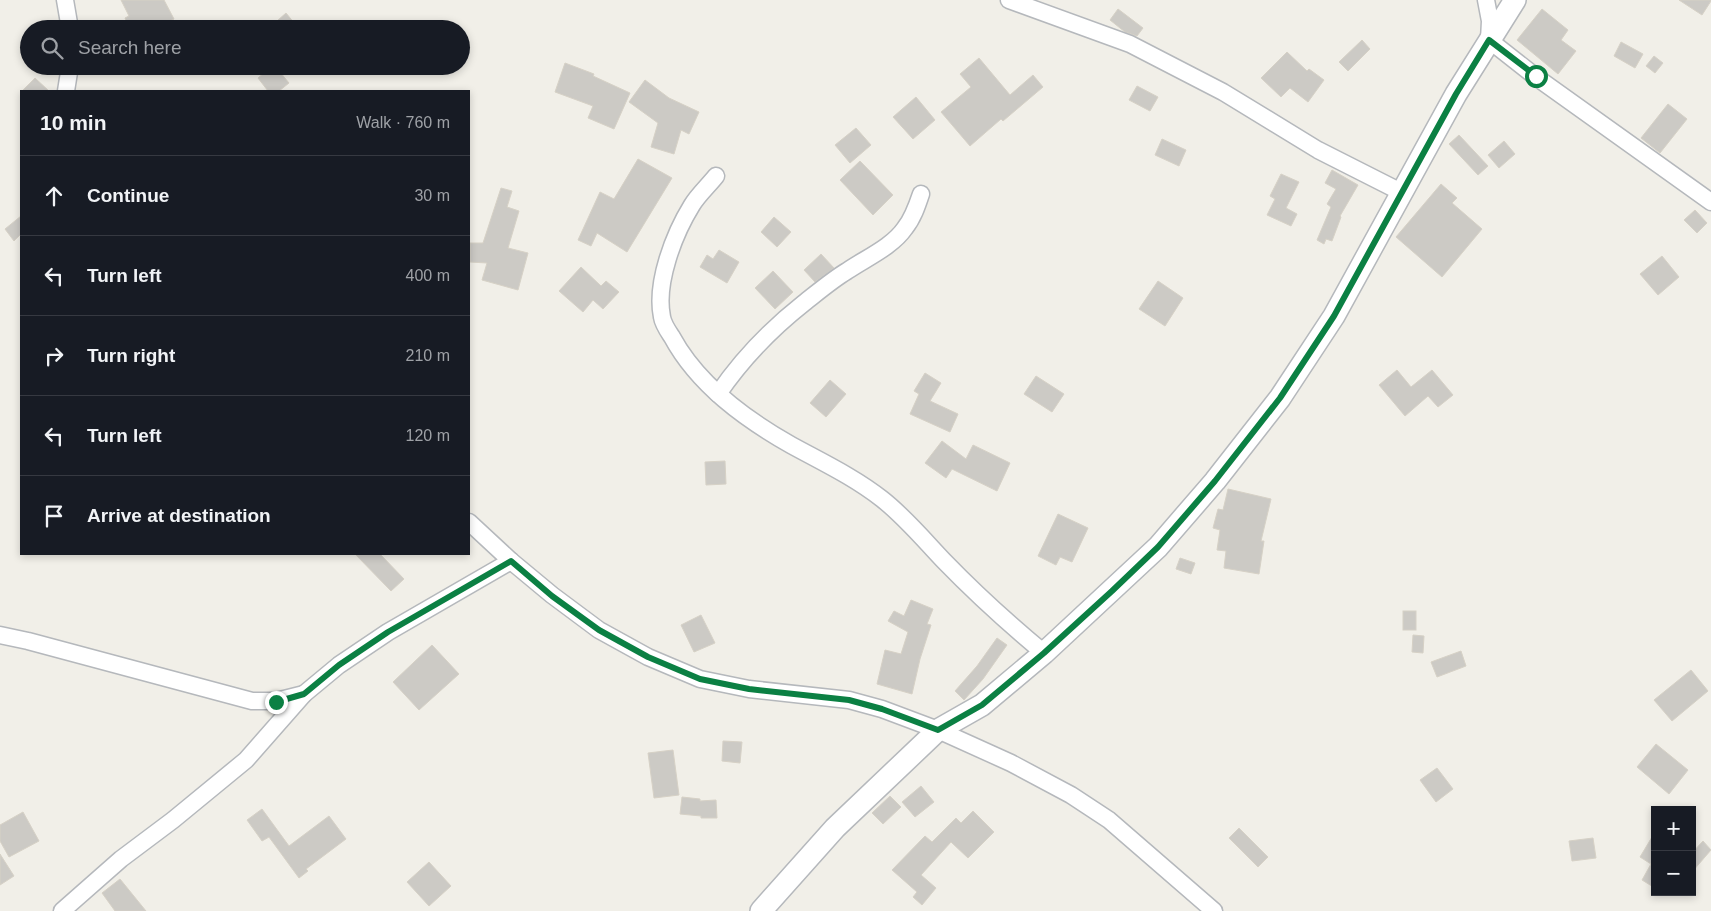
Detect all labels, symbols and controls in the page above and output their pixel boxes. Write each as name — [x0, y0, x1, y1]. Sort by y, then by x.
search box — [20, 20, 470, 75]
icon: search — [38, 34, 66, 62]
text: Search here — [78, 37, 182, 58]
route start — [1525, 65, 1548, 88]
text: 10 min — [40, 111, 107, 134]
text: Walk · 760 m — [356, 114, 450, 131]
icon: ahead — [40, 182, 68, 210]
text: Continue — [87, 185, 169, 206]
text: 30 m — [414, 187, 450, 204]
icon: left — [40, 262, 68, 290]
text: Turn left — [87, 265, 162, 286]
text: 400 m — [406, 267, 450, 284]
icon: right — [40, 342, 68, 370]
text: Turn right — [87, 345, 175, 366]
text: 210 m — [406, 347, 450, 364]
icon: left — [40, 422, 68, 450]
text: Turn left — [87, 425, 162, 446]
text: 120 m — [406, 427, 450, 444]
icon: arrive — [40, 502, 68, 530]
text: Arrive at destination — [87, 505, 271, 526]
route end — [265, 691, 288, 714]
map controls — [1651, 806, 1696, 896]
button: + — [1651, 806, 1696, 851]
button: − — [1651, 851, 1696, 896]

